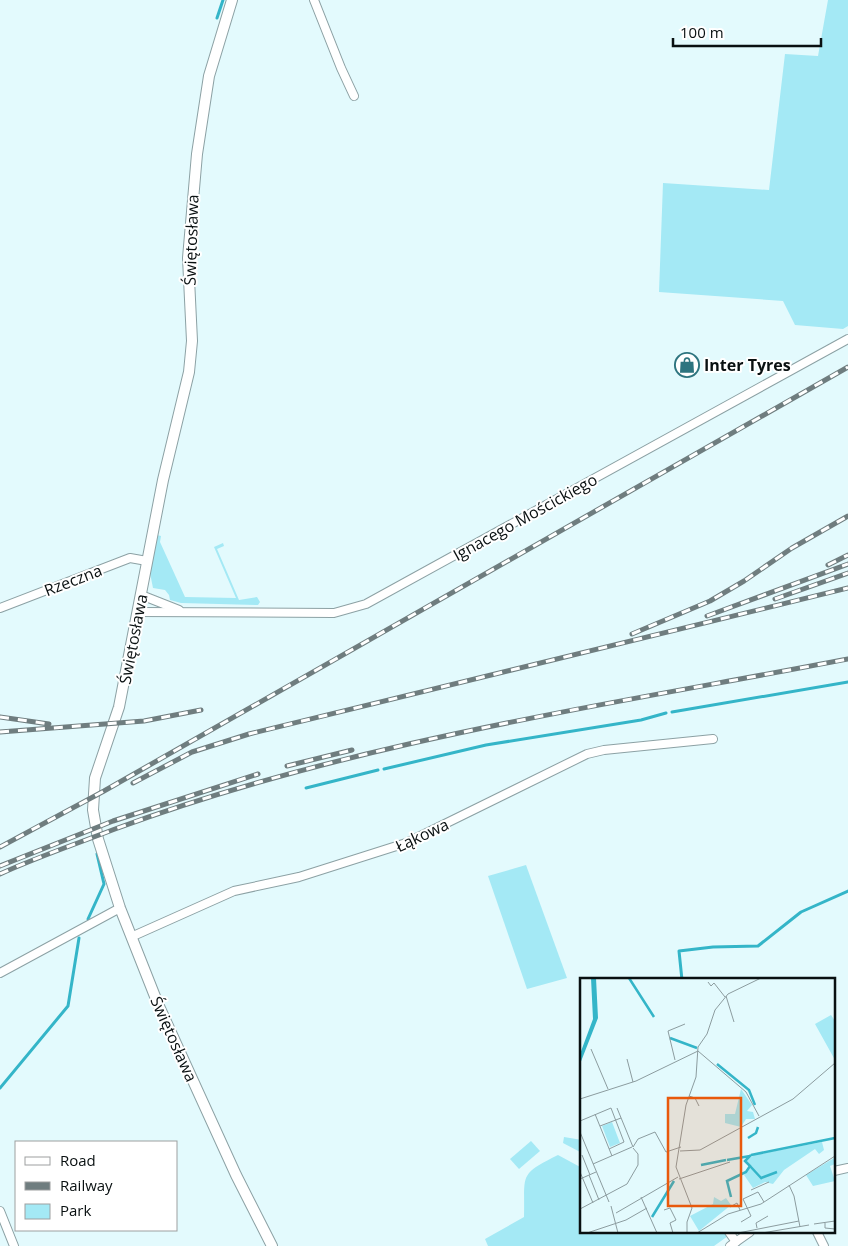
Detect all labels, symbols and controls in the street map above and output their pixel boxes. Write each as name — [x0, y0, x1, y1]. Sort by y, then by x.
scale bar — [673, 15, 820, 47]
text: 100 m — [680, 22, 724, 42]
street label: Świętosława — [178, 194, 204, 286]
shop icon: Inter Tyres — [674, 352, 700, 378]
place label: Inter Tyres — [704, 354, 791, 376]
street label: Ignacego Mościckiego — [449, 468, 601, 566]
street label: Rzeczna — [41, 559, 105, 601]
street label: Świętosława — [113, 592, 153, 686]
street label: Łąkowa — [392, 813, 452, 857]
inset map — [580, 978, 836, 1234]
street label: Świętosława — [145, 993, 203, 1085]
legend — [15, 1141, 178, 1231]
text: Road — [60, 1150, 96, 1170]
text: Railway — [60, 1175, 113, 1195]
text: Park — [60, 1200, 91, 1220]

